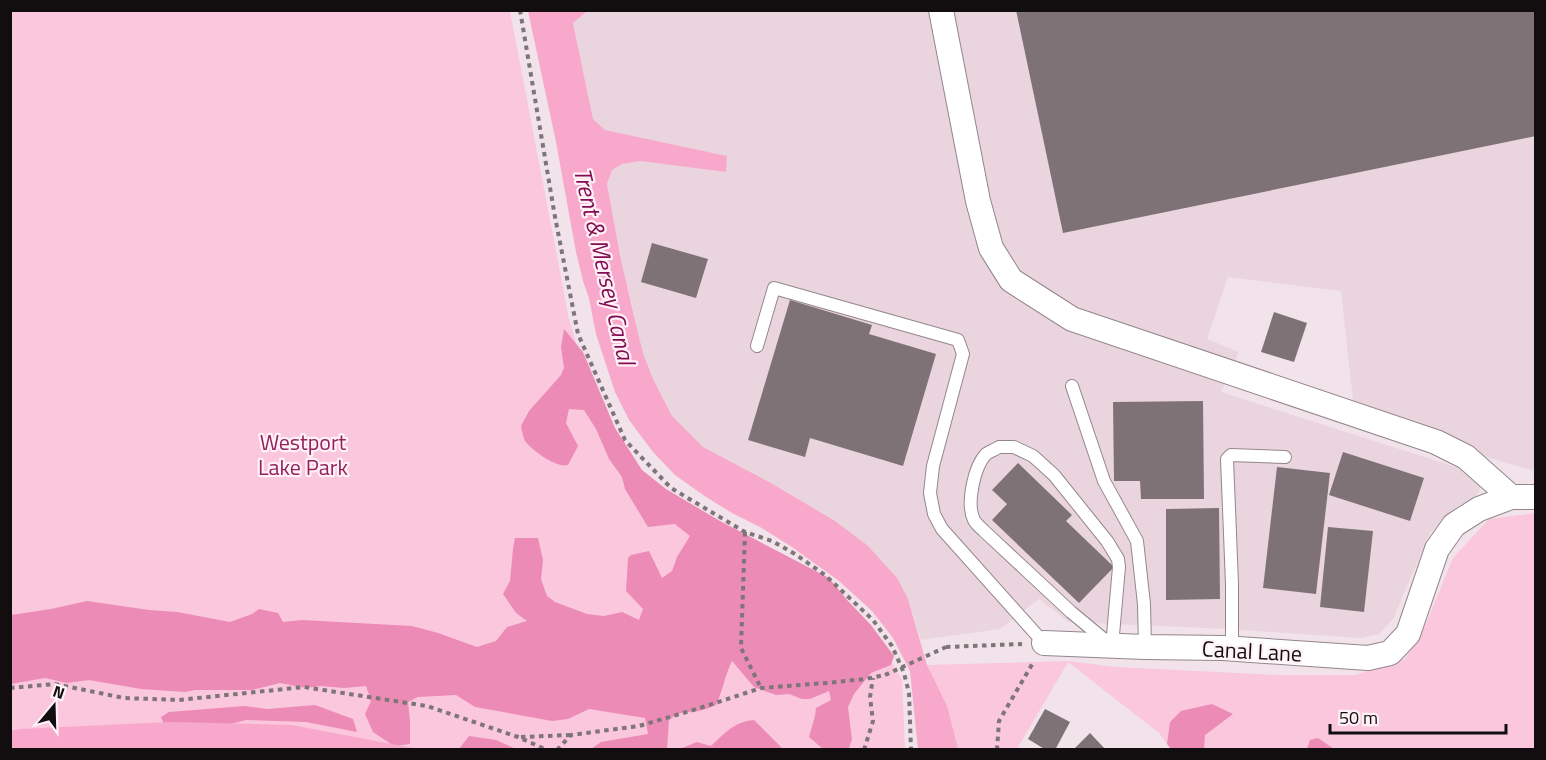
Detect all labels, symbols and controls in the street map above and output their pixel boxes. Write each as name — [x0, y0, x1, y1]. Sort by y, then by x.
water label: Trent & Mersey Canal — [565, 164, 646, 371]
park label: Westport Lake Park — [258, 425, 348, 484]
street label: Canal Lane — [1201, 631, 1303, 671]
north arrow — [24, 676, 84, 736]
text: N — [50, 679, 68, 705]
scale bar — [1330, 697, 1506, 735]
text: 50 m — [1339, 704, 1378, 731]

